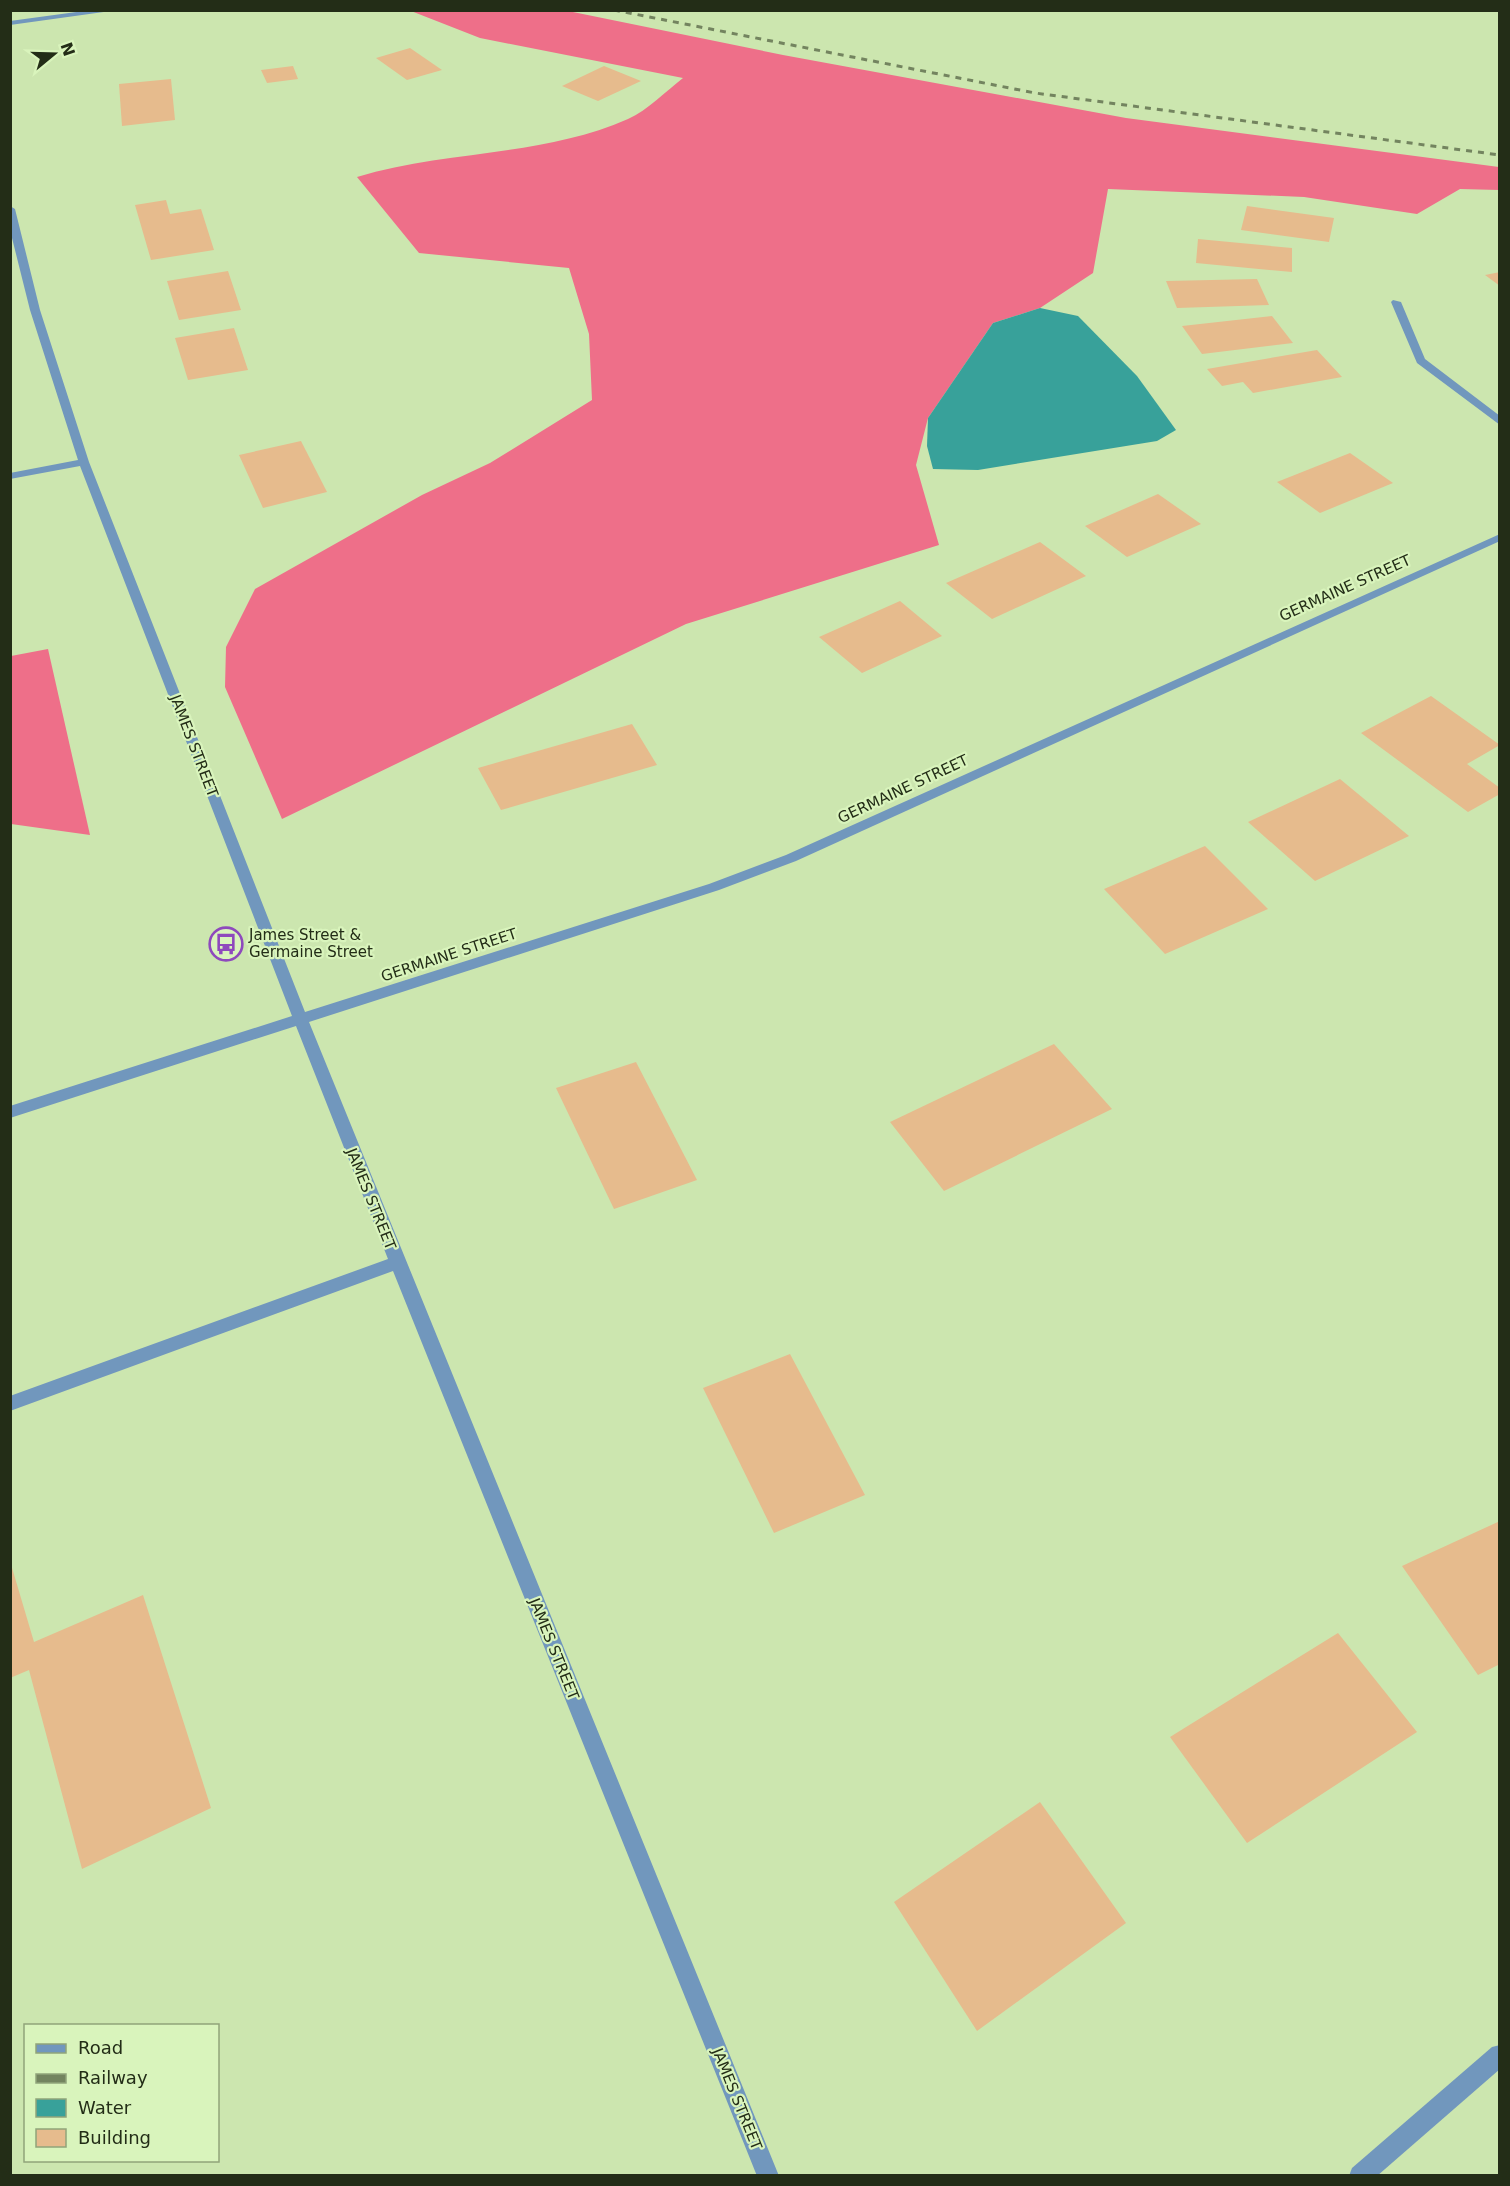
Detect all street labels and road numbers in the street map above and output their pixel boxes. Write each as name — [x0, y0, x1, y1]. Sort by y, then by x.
street label: GERMAINE STREET — [1277, 551, 1414, 625]
street label: JAMES STREET — [166, 691, 222, 801]
street label: GERMAINE STREET — [835, 751, 972, 827]
street label: GERMAINE STREET — [379, 924, 520, 985]
street label: JAMES STREET — [342, 1144, 400, 1253]
street label: JAMES STREET — [525, 1594, 583, 1703]
street label: JAMES STREET — [708, 2044, 766, 2153]

